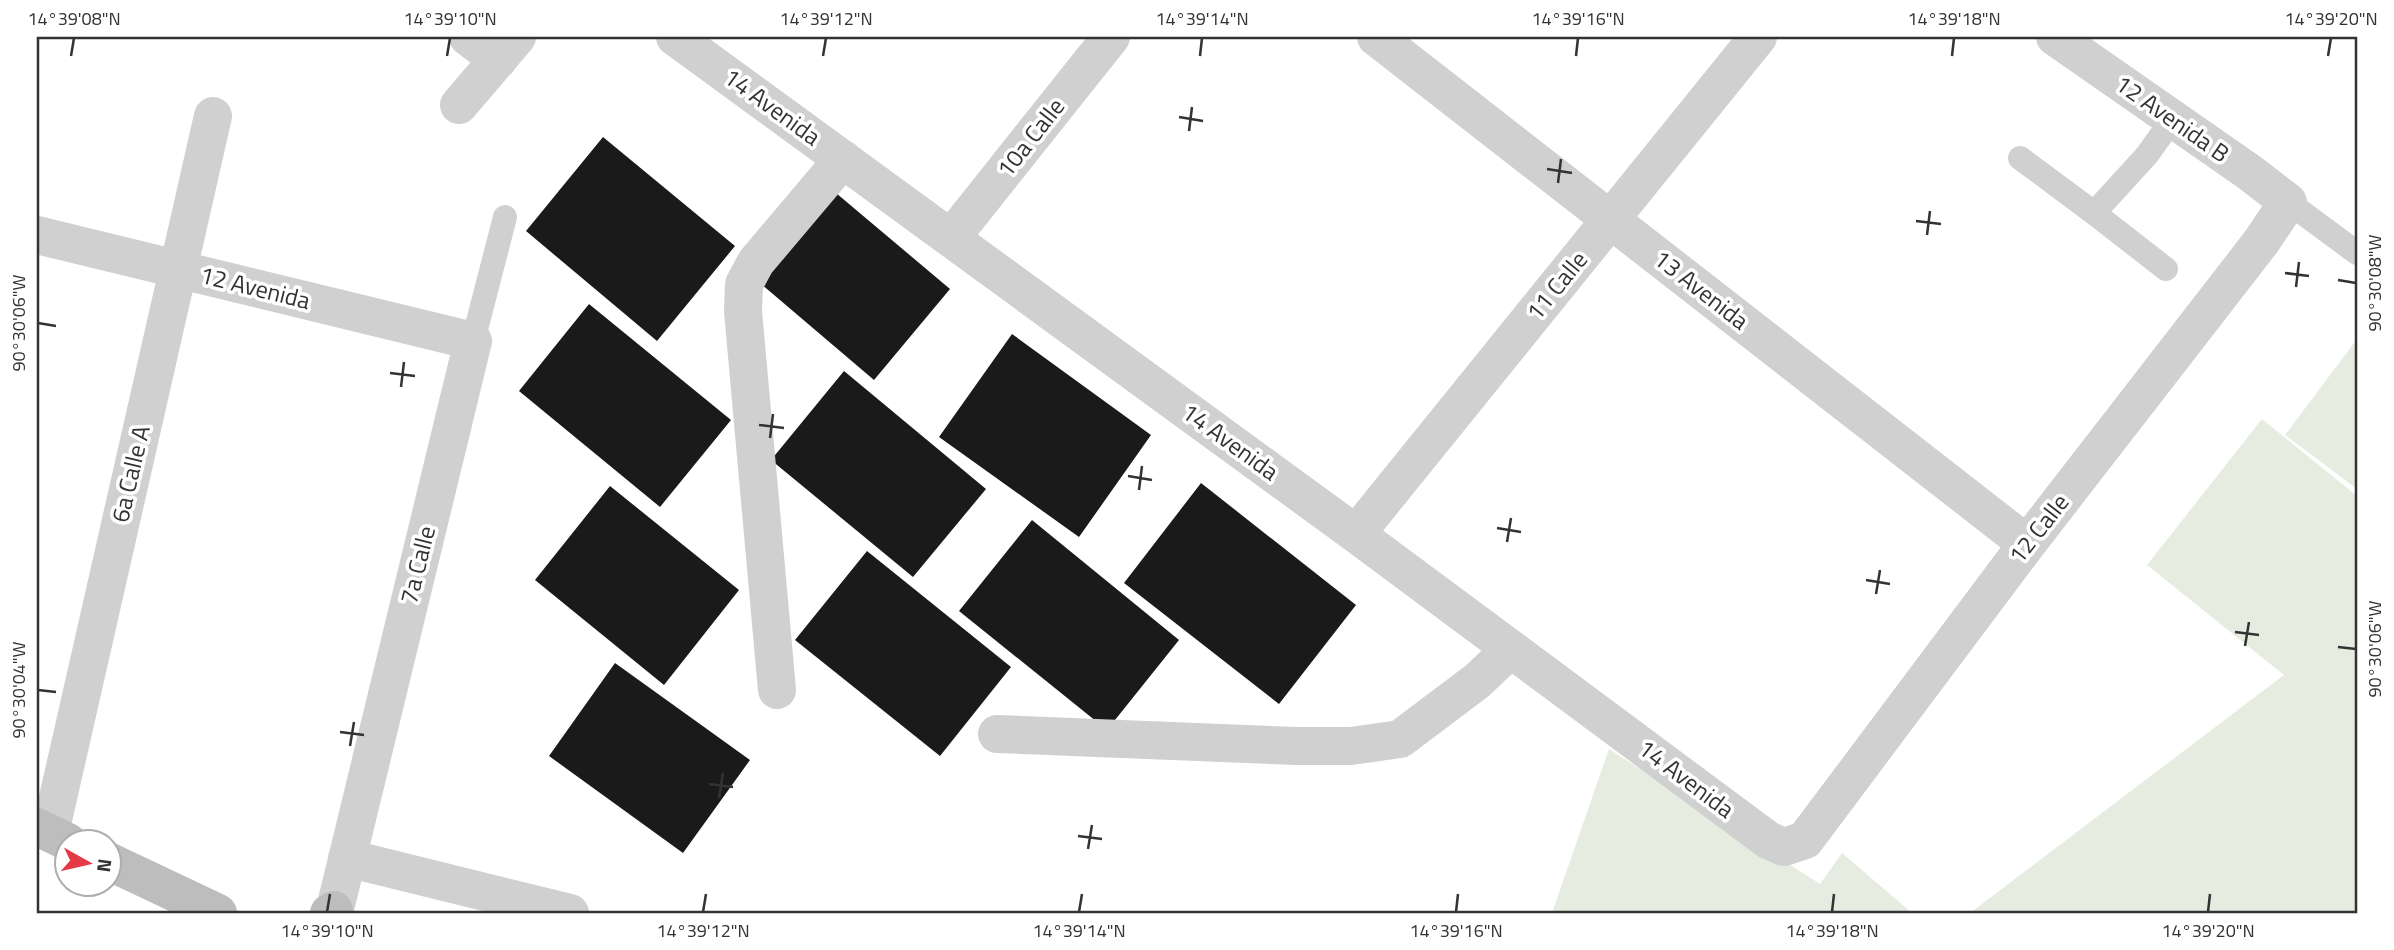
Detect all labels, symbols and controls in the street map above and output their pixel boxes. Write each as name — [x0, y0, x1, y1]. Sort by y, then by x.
text: 14°39'08"N — [27, 5, 121, 32]
text: 14°39'10"N — [403, 5, 497, 32]
text: 14°39'12"N — [779, 5, 873, 32]
text: 14°39'14"N — [1155, 5, 1249, 32]
text: 14°39'16"N — [1531, 5, 1625, 32]
text: 14°39'18"N — [1907, 5, 2001, 32]
text: 14°39'20"N — [2284, 5, 2378, 32]
street label: 14 Avenida — [717, 59, 829, 154]
street label: 12 Avenida B — [2108, 65, 2237, 171]
street label: 10a Calle — [988, 90, 1073, 185]
text: 90°30'08"W — [2361, 234, 2388, 331]
street label: 13 Avenida — [1646, 240, 1757, 338]
street label: 11 Calle — [1517, 243, 1596, 328]
street label: 12 Avenida — [196, 256, 314, 318]
text: 90°30'06"W — [5, 274, 32, 371]
street label: 14 Avenida — [1175, 394, 1287, 489]
street label: 6a Calle A — [101, 422, 159, 526]
street label: 12 Calle — [1999, 486, 2077, 571]
street label: 7a Calle — [390, 522, 444, 607]
text: 90°30'06"W — [2361, 600, 2388, 697]
text: 90°30'04"W — [5, 641, 32, 738]
street label: 14 Avenida — [1631, 730, 1742, 826]
north arrow — [52, 828, 122, 898]
text: N — [90, 857, 121, 874]
text: 14°39'10"N — [280, 917, 374, 944]
text: 14°39'12"N — [656, 917, 750, 944]
text: 14°39'14"N — [1032, 917, 1126, 944]
text: 14°39'16"N — [1409, 917, 1503, 944]
text: 14°39'18"N — [1785, 917, 1879, 944]
text: 14°39'20"N — [2161, 917, 2255, 944]

